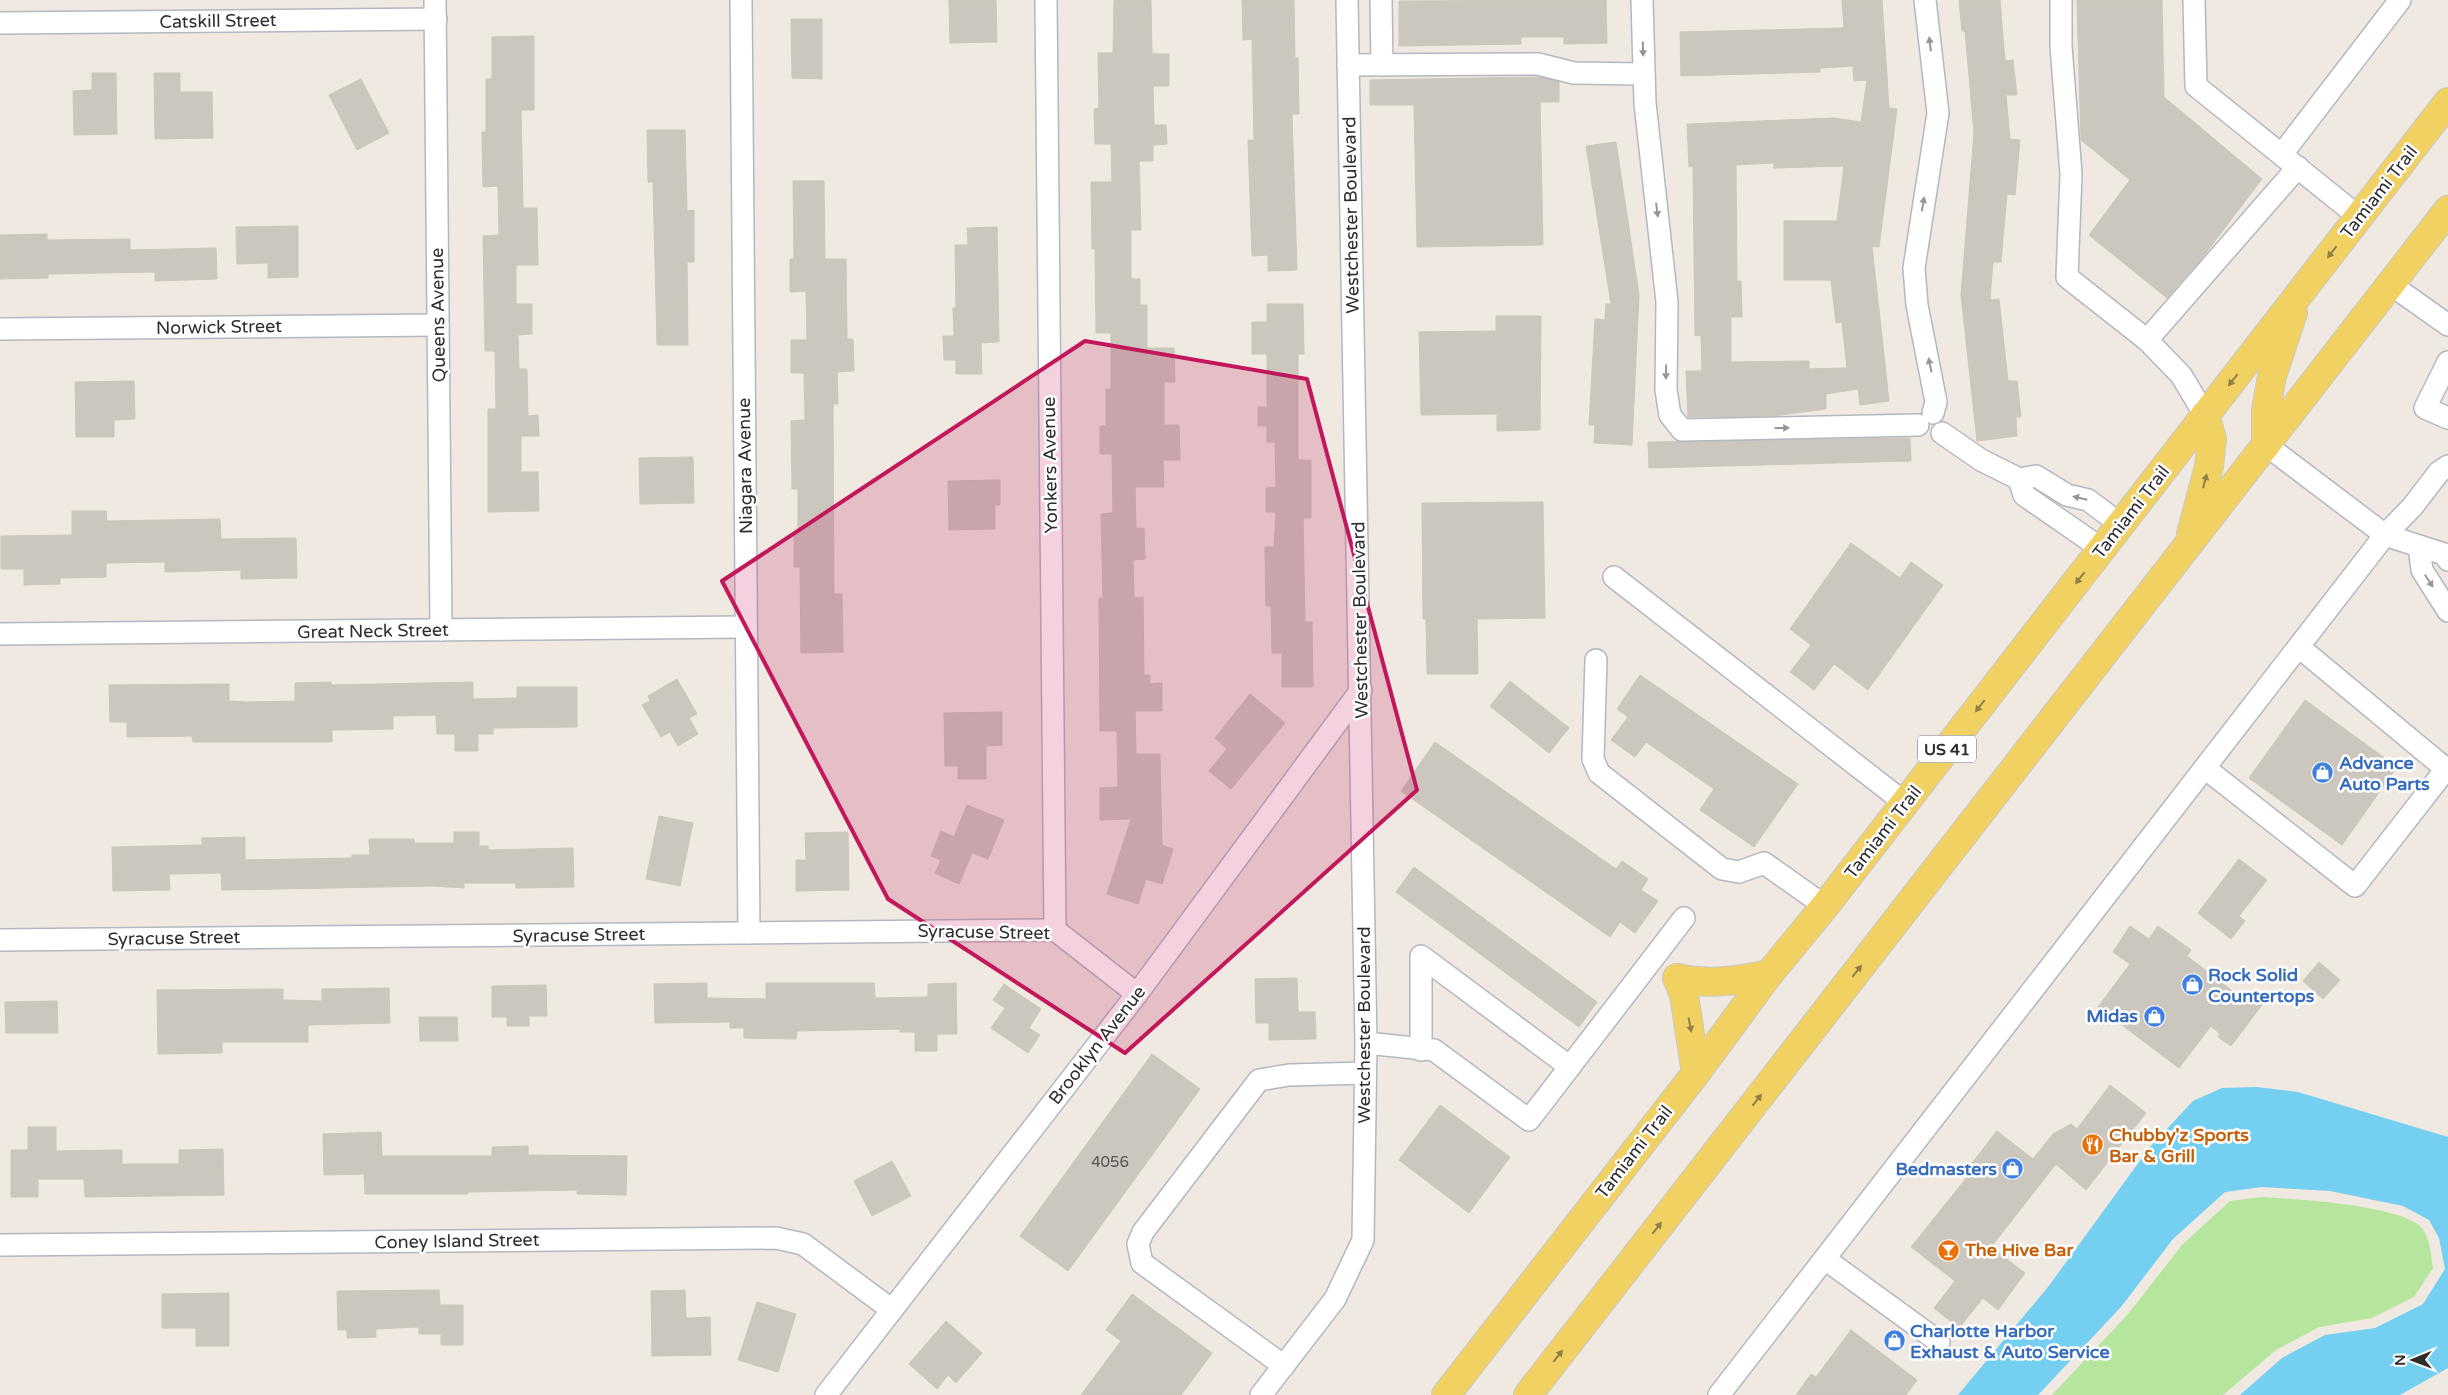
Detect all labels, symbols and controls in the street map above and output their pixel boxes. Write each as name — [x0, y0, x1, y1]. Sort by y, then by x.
street label: Catskill Street — [159, 9, 277, 33]
one-way arrow — [1926, 35, 1934, 51]
one-way arrow — [1639, 41, 1647, 57]
street label: Westchester Boulevard — [1338, 116, 1364, 314]
street label: Tamiami Trail — [2336, 141, 2422, 243]
one-way arrow — [1919, 196, 1927, 212]
one-way arrow — [1653, 203, 1661, 219]
one-way arrow — [2327, 245, 2338, 258]
street label: Queens Avenue — [426, 248, 450, 382]
street label: Norwick Street — [156, 315, 282, 339]
one-way arrow — [1926, 357, 1934, 372]
one-way arrow — [1662, 365, 1670, 381]
one-way arrow — [2227, 373, 2238, 386]
street label: Yonkers Avenue — [1038, 397, 1062, 533]
street label: Niagara Avenue — [733, 398, 757, 534]
one-way arrow — [1774, 424, 1790, 432]
street label: Tamiami Trail — [2088, 461, 2174, 563]
one-way arrow — [2201, 474, 2209, 489]
one-way arrow — [2072, 494, 2087, 502]
street label: Westchester Boulevard — [1347, 521, 1373, 719]
one-way arrow — [2074, 571, 2085, 584]
one-way arrow — [2424, 574, 2433, 587]
street label: Great Neck Street — [297, 619, 449, 643]
one-way arrow — [1975, 699, 1985, 713]
road number: US 41 — [1918, 736, 1976, 762]
place label: Advance Auto Parts — [2339, 752, 2430, 795]
shop icon: Advance Auto Parts — [2311, 761, 2335, 785]
street label: Tamiami Trail — [1840, 781, 1926, 883]
street label: Syracuse Street — [917, 920, 1051, 944]
street label: Syracuse Street — [512, 923, 646, 947]
street label: Syracuse Street — [107, 926, 241, 950]
street label: Westchester Boulevard — [1353, 926, 1375, 1124]
place label: Rock Solid Countertops — [2208, 964, 2315, 1007]
one-way arrow — [1851, 965, 1862, 978]
shop icon: Rock Solid Countertops — [2180, 973, 2204, 997]
street label: Brooklyn Avenue — [1044, 981, 1150, 1109]
shop icon: Midas — [2142, 1004, 2166, 1028]
place label: Midas — [2086, 1005, 2138, 1027]
one-way arrow — [1686, 1017, 1694, 1033]
one-way arrow — [1752, 1094, 1763, 1107]
street label: Tamiami Trail — [1591, 1101, 1677, 1203]
place label: Chubby'z Sports Bar & Grill — [2109, 1124, 2249, 1167]
restaurant icon: Chubby'z Sports Bar & Grill — [2081, 1133, 2105, 1157]
house number: 4056 — [1091, 1153, 1129, 1171]
shop icon: Bedmasters — [2001, 1157, 2025, 1181]
place label: Bedmasters — [1895, 1158, 1997, 1180]
one-way arrow — [1652, 1222, 1663, 1235]
street label: Coney Island Street — [374, 1229, 540, 1253]
bar icon: The Hive Bar — [1937, 1238, 1961, 1262]
place label: The Hive Bar — [1964, 1239, 2074, 1261]
place label: Charlotte Harbor Exhaust & Auto Service — [1910, 1320, 2110, 1363]
shop icon: Charlotte Harbor Exhaust & Auto Service — [1882, 1329, 1906, 1353]
north arrow — [2388, 1335, 2438, 1385]
one-way arrow — [1552, 1350, 1563, 1363]
text: N — [2392, 1354, 2409, 1366]

